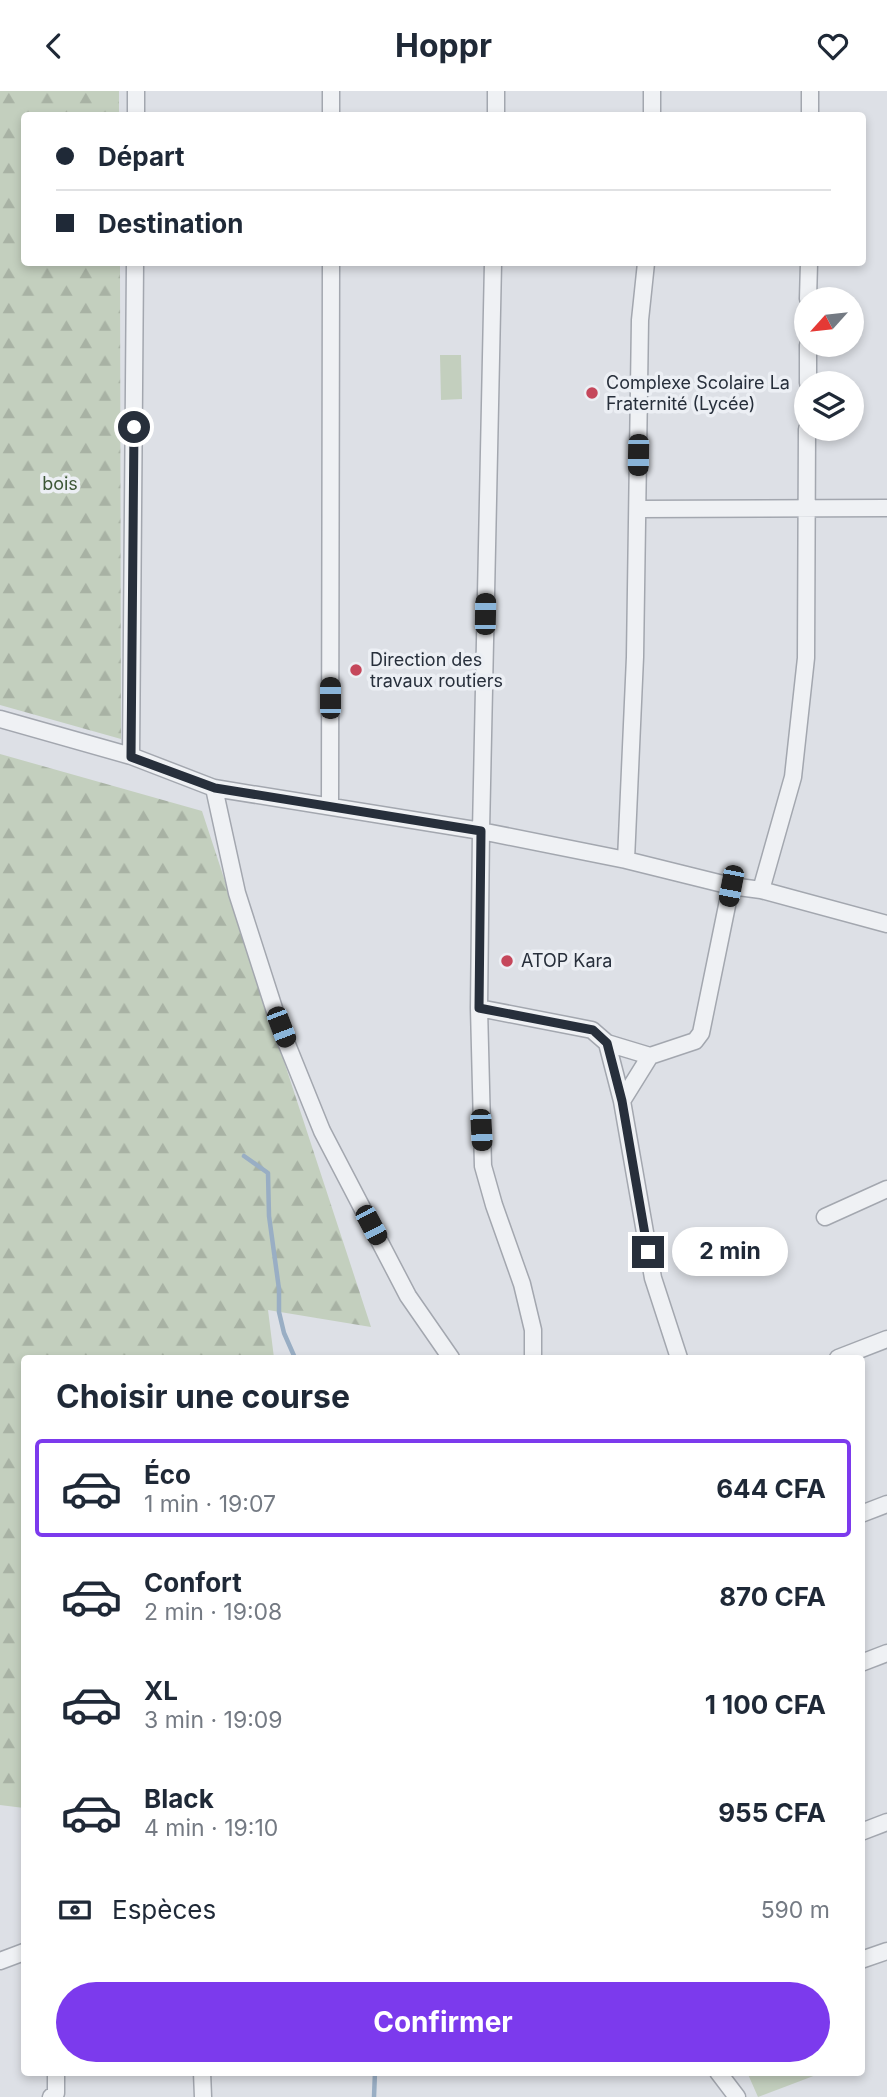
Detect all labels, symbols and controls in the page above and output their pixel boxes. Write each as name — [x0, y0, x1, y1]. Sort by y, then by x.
text: Hoppr — [395, 26, 492, 65]
icon: back — [35, 27, 73, 65]
icon: heart — [814, 27, 852, 65]
text: Départ — [98, 141, 185, 172]
text: Destination — [98, 208, 243, 239]
north arrow — [794, 287, 864, 357]
map controls — [794, 287, 864, 441]
button: layers — [794, 371, 864, 441]
place label: Complexe Scolaire La Fraternité (Lycée) — [606, 372, 790, 414]
marker: Complexe Scolaire La Fraternité (Lycée) — [584, 385, 600, 401]
route start — [118, 411, 150, 443]
car — [628, 434, 649, 476]
park label: bois — [42, 473, 78, 494]
car — [475, 593, 496, 635]
place label: Direction des travaux routiers — [370, 649, 503, 691]
marker: Direction des travaux routiers — [348, 662, 364, 678]
car — [320, 677, 341, 719]
car — [717, 863, 746, 909]
place label: ATOP Kara — [521, 950, 612, 971]
marker: ATOP Kara — [499, 953, 515, 969]
car — [264, 1004, 299, 1050]
car — [470, 1108, 493, 1152]
car — [352, 1202, 391, 1248]
callout: 2 min — [672, 1227, 788, 1277]
route end — [632, 1236, 664, 1268]
text: 2 min — [699, 1237, 761, 1265]
text: Choisir une course — [56, 1377, 350, 1416]
icon: car — [60, 1457, 123, 1520]
text: Éco — [144, 1459, 191, 1490]
text: 644 CFA — [716, 1473, 826, 1504]
text: 1 min · 19:07 — [144, 1490, 276, 1518]
icon: car — [60, 1565, 123, 1628]
text: Confort — [144, 1567, 242, 1598]
text: 870 CFA — [719, 1581, 826, 1612]
text: 2 min · 19:08 — [144, 1598, 282, 1626]
icon: car — [60, 1673, 123, 1736]
text: XL — [144, 1675, 178, 1706]
text: 1 100 CFA — [705, 1689, 826, 1720]
text: 3 min · 19:09 — [144, 1706, 283, 1734]
icon: car — [60, 1781, 123, 1844]
text: Black — [144, 1783, 214, 1814]
text: 955 CFA — [718, 1797, 826, 1828]
text: 4 min · 19:10 — [144, 1814, 278, 1842]
icon: cash — [56, 1891, 94, 1929]
text: Espèces — [112, 1894, 216, 1925]
text: 590 m — [761, 1896, 830, 1924]
button: Confirmer — [56, 1982, 830, 2062]

